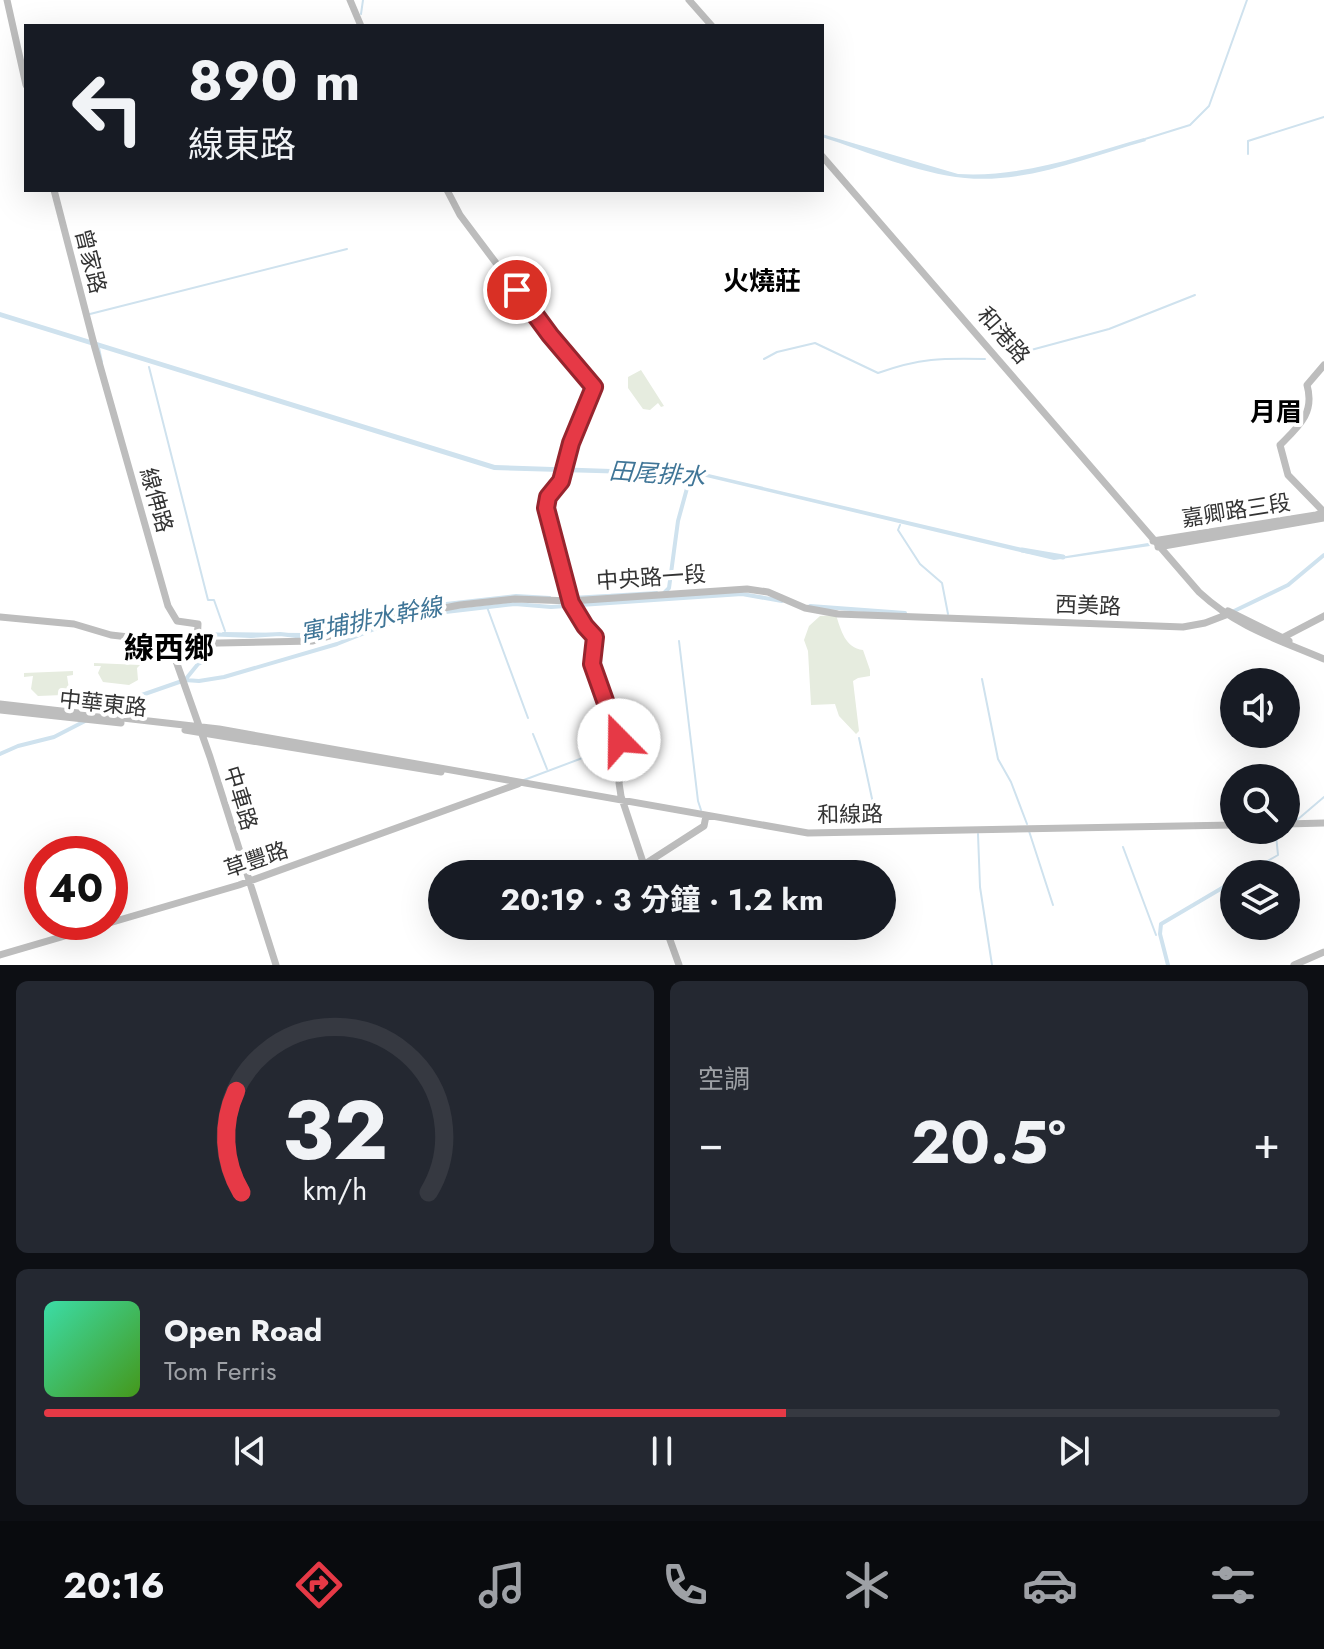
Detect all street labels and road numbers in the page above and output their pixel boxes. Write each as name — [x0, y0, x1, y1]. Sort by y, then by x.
street label: 曾家路 — [67, 225, 115, 297]
street label: 和港路 — [970, 300, 1038, 370]
street label: 線伸路 — [133, 464, 181, 536]
street label: 嘉卿路三段 — [1179, 486, 1293, 534]
street label: 中央路一段 — [595, 557, 707, 597]
street label: 西美路 — [1054, 588, 1122, 622]
street label: 中華東路 — [58, 682, 148, 724]
street label: 中車路 — [216, 762, 266, 834]
street label: 和線路 — [817, 797, 883, 831]
street label: 草豐路 — [220, 833, 292, 885]

